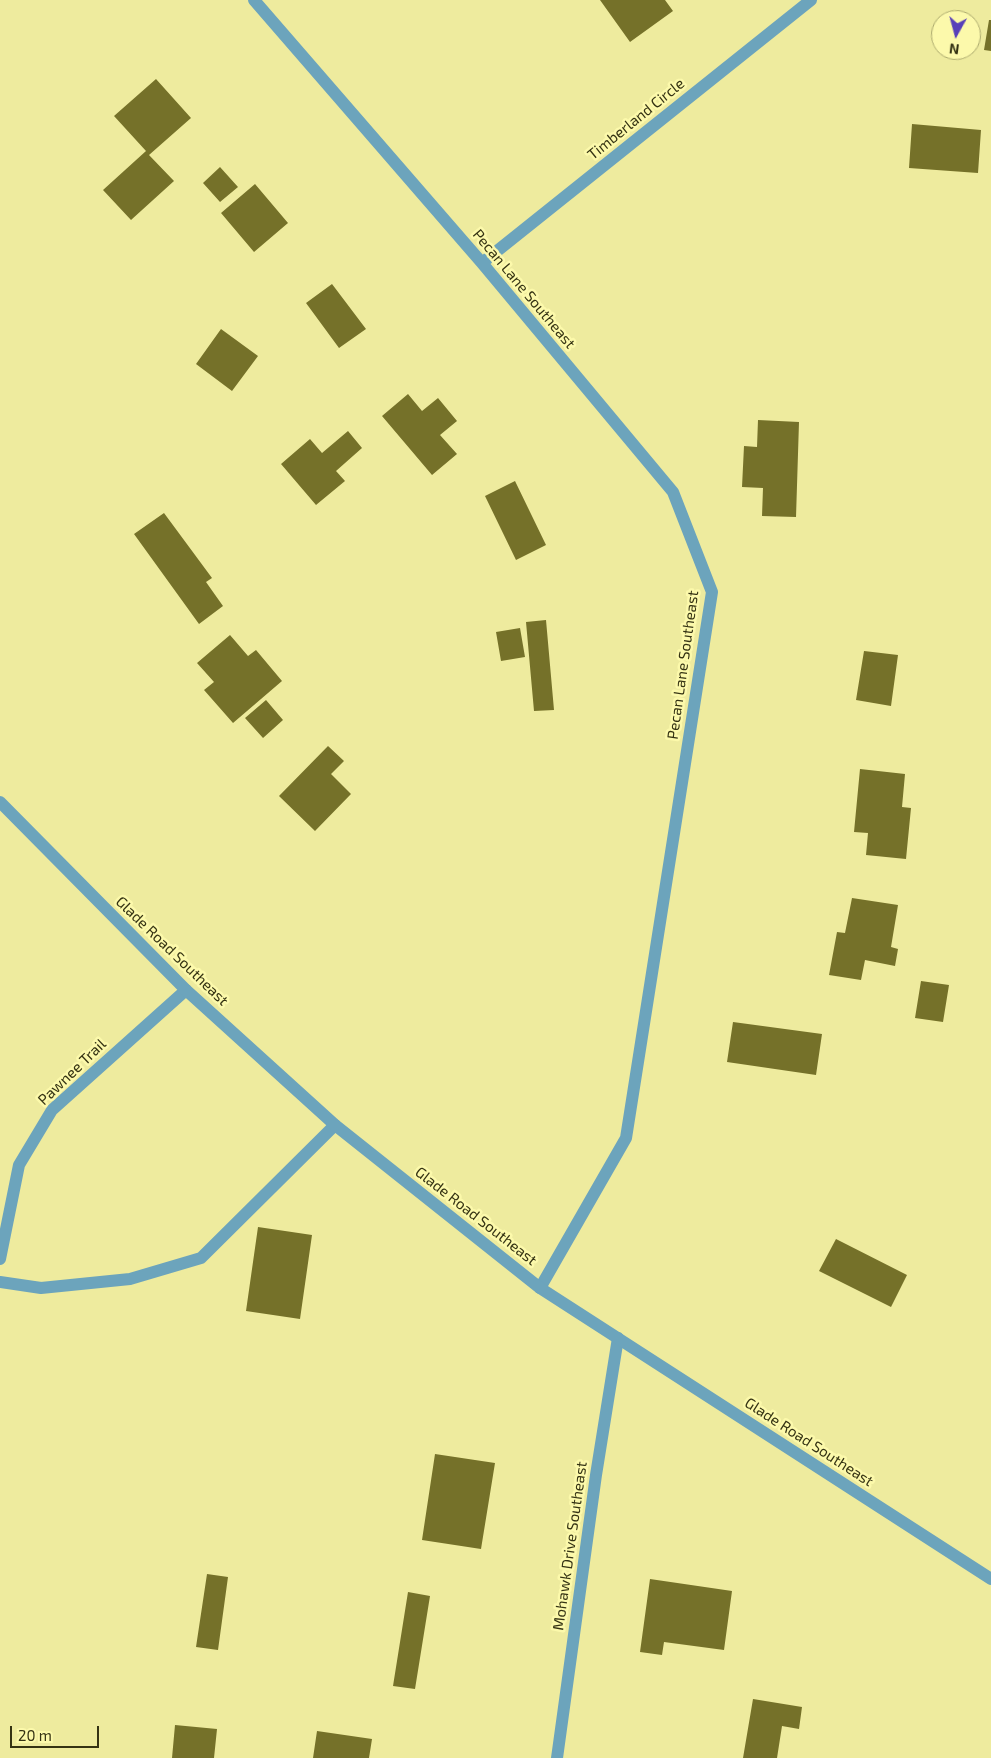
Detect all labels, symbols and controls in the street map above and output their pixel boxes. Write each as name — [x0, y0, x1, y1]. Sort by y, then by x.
north arrow — [931, 10, 981, 60]
text: N — [948, 40, 960, 58]
street label: Timberland Circle — [584, 74, 688, 164]
street label: Pecan Lane Southeast — [469, 226, 579, 352]
street label: Pecan Lane Southeast — [664, 589, 702, 741]
street label: Glade Road Southeast — [112, 893, 232, 1009]
street label: Pawnee Trail — [34, 1035, 110, 1109]
street label: Glade Road Southeast — [412, 1163, 540, 1269]
street label: Glade Road Southeast — [741, 1394, 877, 1490]
street label: Mohawk Drive Southeast — [549, 1460, 591, 1632]
scale bar — [12, 1716, 101, 1748]
text: 20 m — [18, 1726, 52, 1744]

